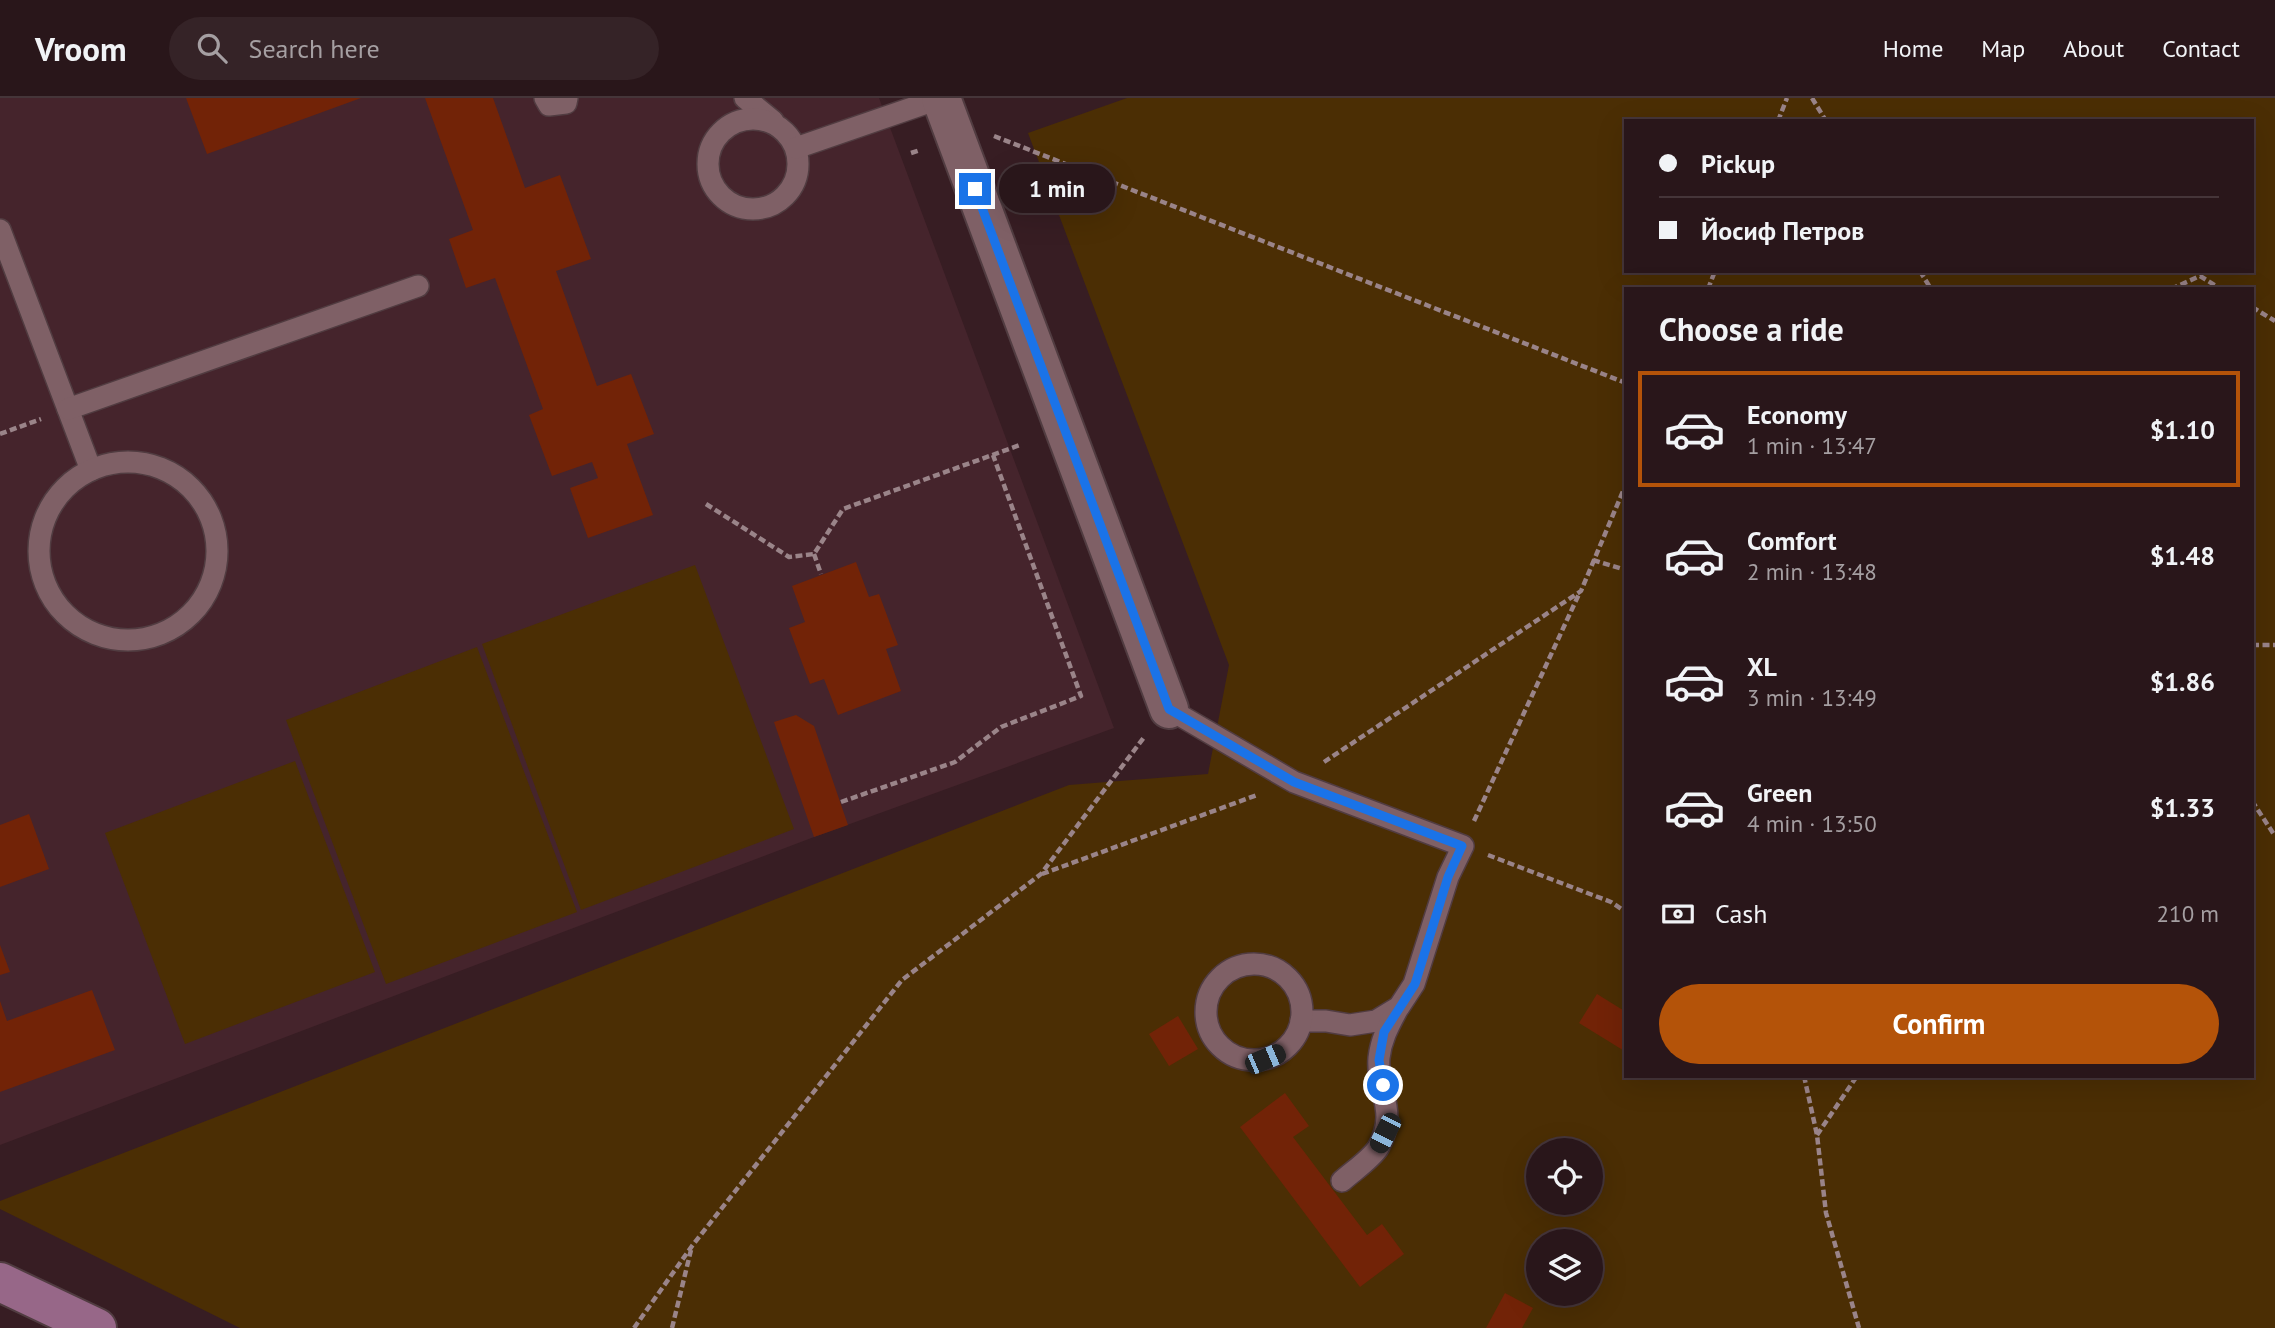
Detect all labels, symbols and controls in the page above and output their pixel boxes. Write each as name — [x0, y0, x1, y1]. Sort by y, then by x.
search box — [169, 17, 659, 80]
text: Vroom — [35, 27, 127, 70]
icon: search — [193, 29, 231, 67]
text: Search here — [249, 32, 380, 65]
text: Home — [1883, 33, 1943, 64]
text: Map — [1981, 33, 2025, 64]
text: About — [2063, 33, 2124, 64]
text: Contact — [2162, 33, 2240, 64]
text: Pickup — [1701, 147, 1775, 180]
callout: 1 min — [1000, 164, 1115, 214]
route end — [959, 173, 991, 205]
text: 1 min — [1029, 174, 1085, 203]
text: Йосиф Петров — [1701, 214, 1864, 247]
text: Choose a ride — [1659, 308, 1844, 350]
icon: car — [1663, 398, 1726, 461]
text: Economy — [1747, 398, 1847, 431]
text: $1.10 — [2150, 413, 2215, 446]
text: 1 min · 13:47 — [1747, 431, 1877, 460]
icon: car — [1663, 524, 1726, 587]
text: Comfort — [1747, 524, 1837, 557]
text: $1.48 — [2150, 539, 2215, 572]
text: 2 min · 13:48 — [1747, 557, 1877, 586]
icon: car — [1663, 650, 1726, 713]
text: XL — [1747, 650, 1777, 683]
text: $1.86 — [2150, 665, 2215, 698]
text: 3 min · 13:49 — [1747, 683, 1877, 712]
icon: car — [1663, 776, 1726, 839]
text: Green — [1747, 776, 1812, 809]
text: $1.33 — [2150, 791, 2215, 824]
text: 4 min · 13:50 — [1747, 809, 1877, 838]
icon: cash — [1659, 895, 1697, 933]
text: Cash — [1715, 897, 1767, 930]
text: 210 m — [2157, 899, 2219, 928]
button: Confirm — [1659, 984, 2219, 1064]
car — [1242, 1041, 1289, 1077]
route start — [1367, 1069, 1399, 1101]
car — [1367, 1110, 1404, 1156]
map controls — [1526, 1138, 1603, 1306]
button: locate — [1526, 1138, 1603, 1215]
button: layers — [1526, 1229, 1603, 1306]

